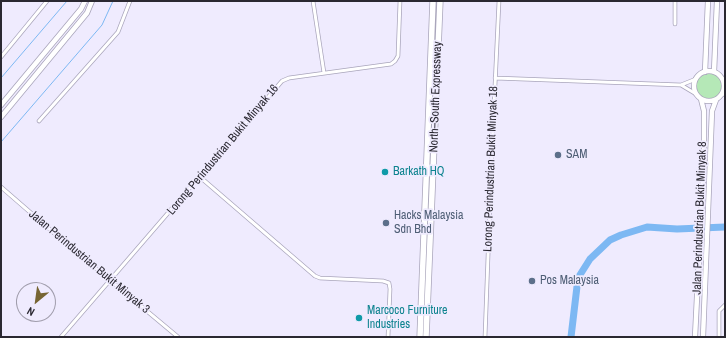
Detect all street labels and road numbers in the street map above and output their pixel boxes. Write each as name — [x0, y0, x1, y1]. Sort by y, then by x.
street label: North–South Expressway — [427, 41, 445, 153]
street label: Lorong Perindustrian Bukit Minyak 16 — [164, 82, 282, 218]
street label: Lorong Perindustrian Bukit Minyak 18 — [481, 86, 501, 252]
street label: Jalan Perindustrian Bukit Minyak 8 — [690, 141, 710, 295]
street label: Jalan Perindustrian Bukit Minyak 3 — [26, 207, 152, 317]

